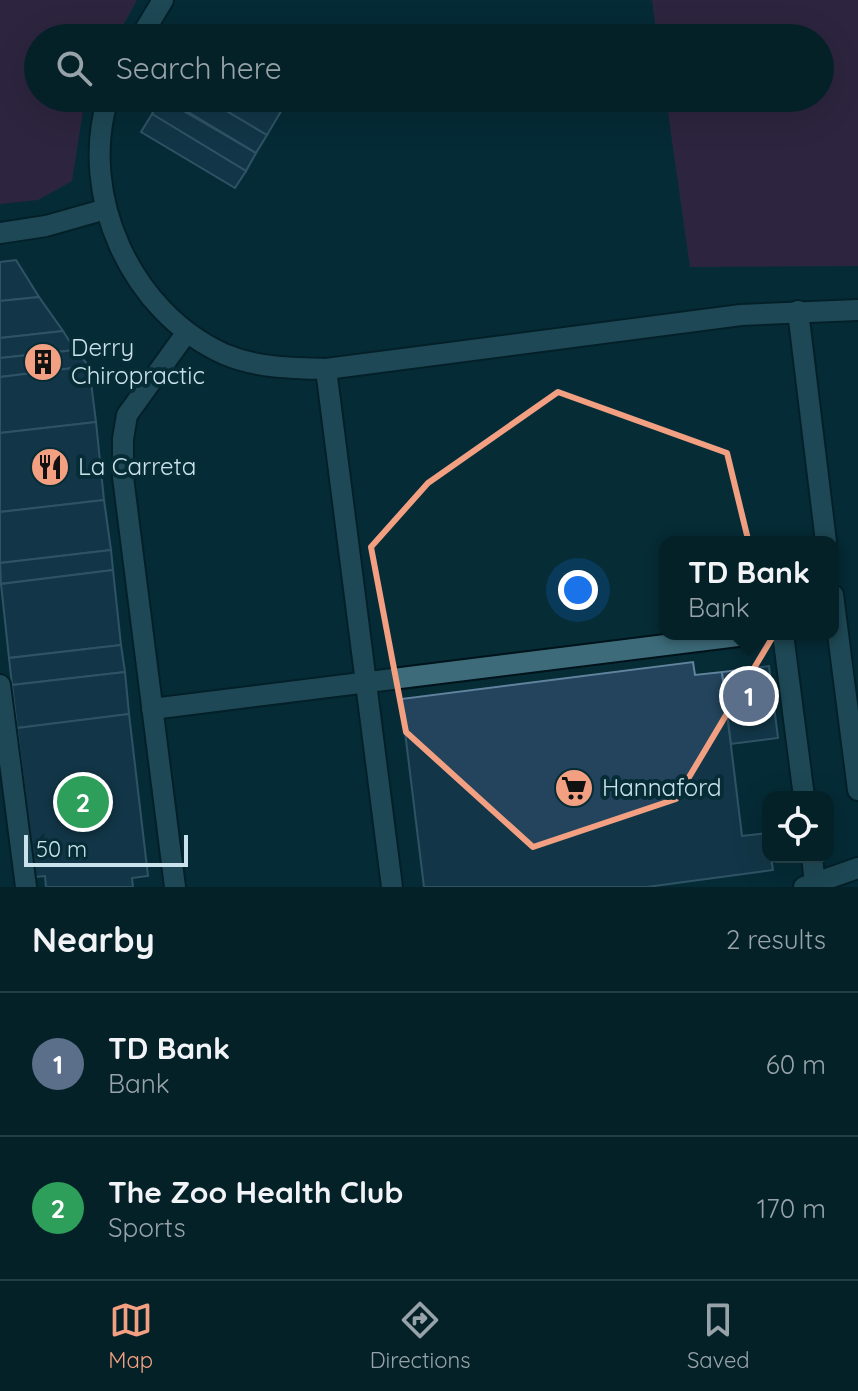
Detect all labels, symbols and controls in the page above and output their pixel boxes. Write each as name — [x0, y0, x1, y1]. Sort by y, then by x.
search box — [24, 24, 834, 112]
icon: search — [52, 46, 96, 90]
text: Search here — [116, 49, 282, 87]
place label: Derry Chiropractic — [71, 332, 205, 390]
building icon: Derry Chiropractic — [22, 341, 64, 383]
restaurant icon: La Carreta — [29, 446, 71, 488]
place label: La Carreta — [78, 451, 196, 481]
popup — [659, 536, 839, 640]
text: TD Bank — [688, 553, 810, 591]
your location — [558, 570, 598, 610]
text: Bank — [688, 591, 750, 624]
pin: 1 — [723, 666, 775, 726]
supermarket icon: Hannaford — [553, 767, 595, 809]
pin: 2 — [57, 772, 109, 832]
place label: Hannaford — [602, 772, 722, 802]
map controls — [762, 791, 834, 863]
button: locate — [762, 791, 834, 863]
scale bar — [24, 831, 188, 867]
text: 50 m — [36, 835, 87, 863]
text: Nearby — [32, 918, 155, 961]
text: 2 results — [726, 923, 826, 956]
text: TD Bank — [108, 1029, 230, 1067]
text: 1 — [53, 1048, 63, 1081]
text: 60 m — [766, 1048, 826, 1081]
text: Bank — [108, 1067, 170, 1100]
text: The Zoo Health Club — [108, 1173, 403, 1211]
text: 2 — [51, 1192, 65, 1225]
text: 170 m — [757, 1192, 826, 1225]
text: Sports — [108, 1211, 186, 1244]
tab: Map — [108, 1298, 153, 1374]
tab: Directions — [370, 1298, 470, 1374]
tab: Saved — [687, 1298, 750, 1374]

